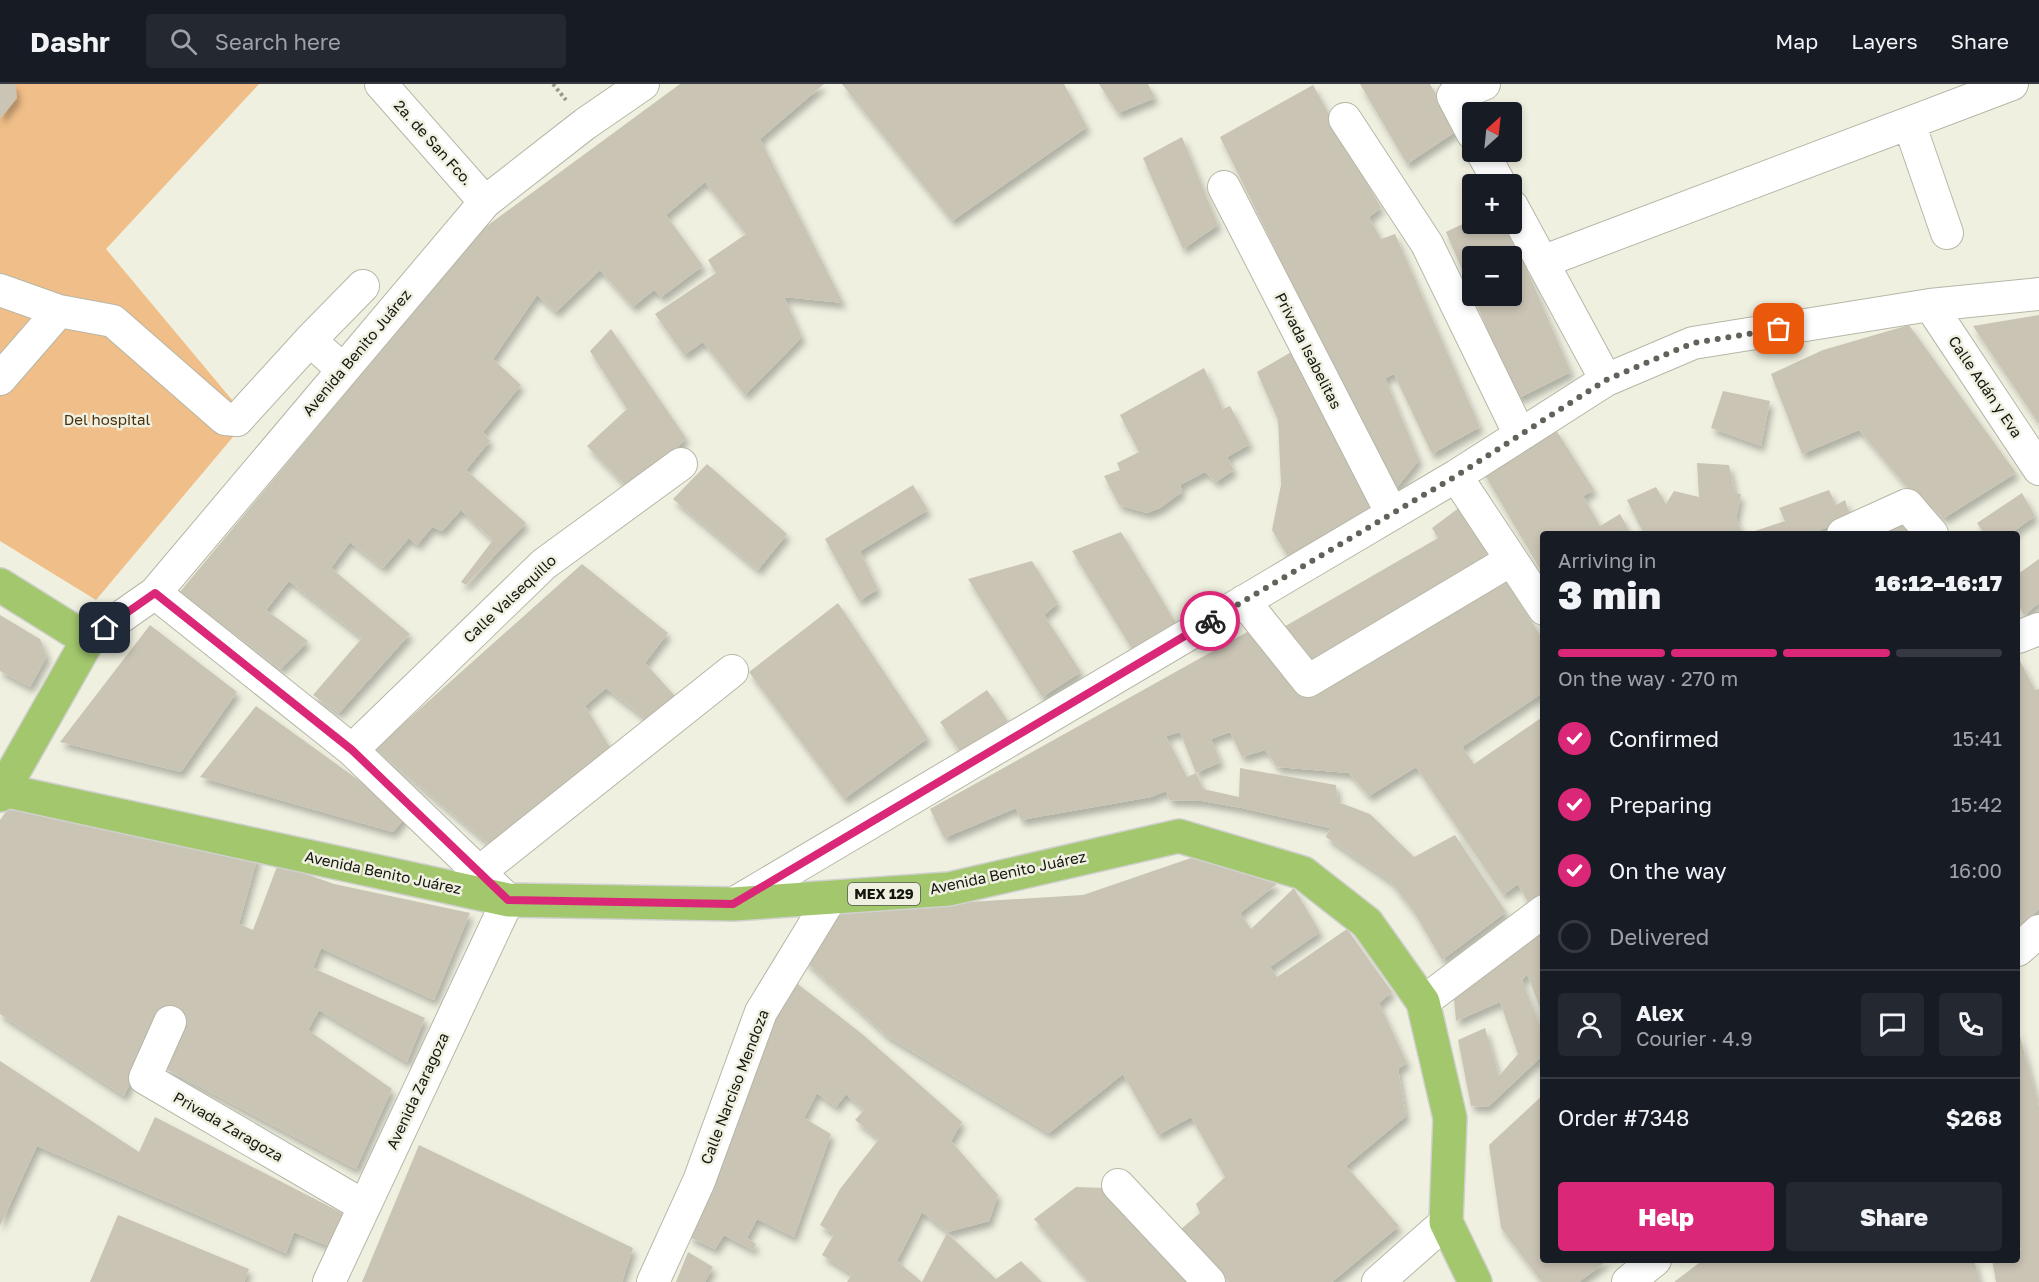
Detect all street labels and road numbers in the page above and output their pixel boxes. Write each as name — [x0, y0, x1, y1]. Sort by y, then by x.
street label: 2a. de San Fco. — [391, 96, 477, 189]
street label: Avenida Benito Juárez — [298, 285, 415, 419]
street label: Privada Isabelitas — [1272, 289, 1346, 412]
street label: Calle Adán y Eva — [1945, 332, 2026, 441]
street label: Calle Valsequillo — [459, 551, 559, 646]
street label: Avenida Benito Juárez — [303, 847, 463, 897]
street label: Avenida Benito Juárez — [928, 847, 1088, 897]
road number: MEX 129 — [848, 883, 920, 905]
street label: Calle Narciso Mendoza — [696, 1007, 772, 1167]
street label: Avenida Zaragoza — [382, 1029, 452, 1152]
street label: Privada Zaragoza — [170, 1087, 287, 1165]

